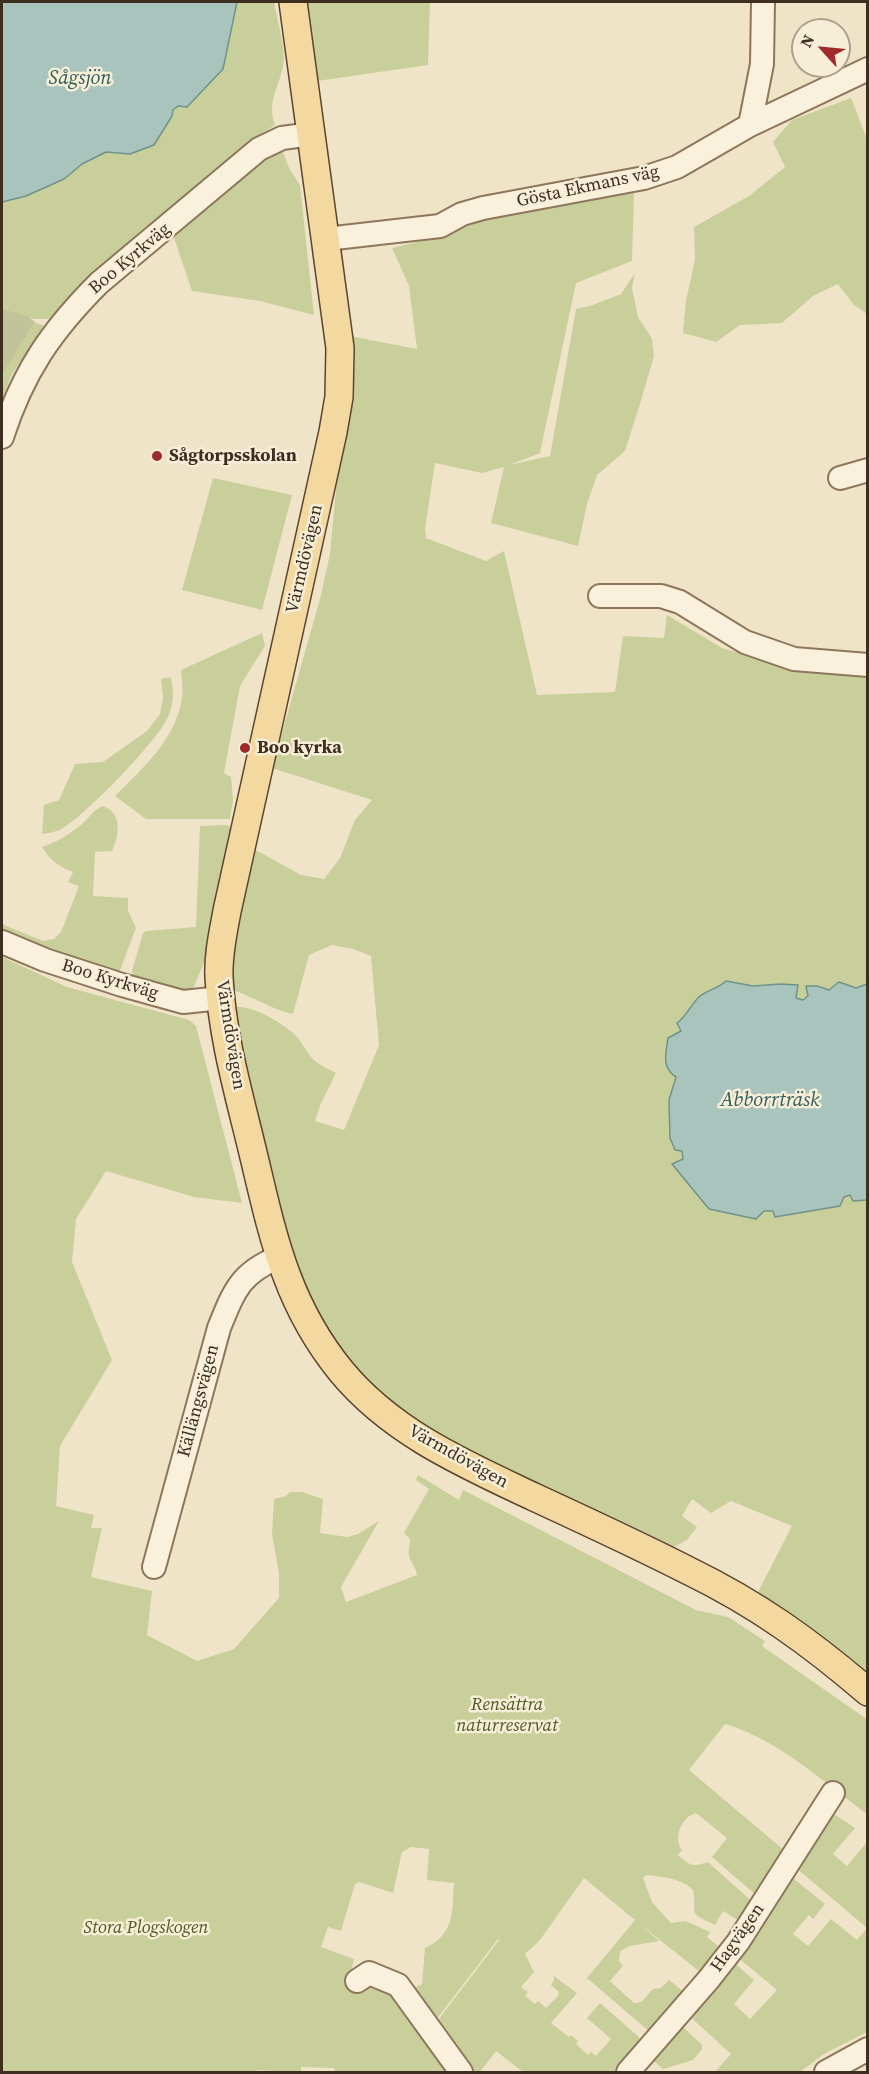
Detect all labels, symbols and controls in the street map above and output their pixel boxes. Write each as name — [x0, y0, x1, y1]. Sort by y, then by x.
north arrow — [791, 18, 851, 78]
text: N — [794, 31, 819, 51]
water label: Sågsjön — [48, 67, 112, 91]
street label: Gösta Ekmans väg — [515, 161, 661, 213]
street label: Boo Kyrkväg — [85, 219, 175, 299]
place label: Sågtorpsskolan — [169, 445, 297, 467]
marker: Sågtorpsskolan — [150, 449, 164, 463]
street label: Värmdövägen — [282, 502, 328, 616]
place label: Boo kyrka — [257, 737, 342, 759]
marker: Boo kyrka — [238, 741, 252, 755]
street label: Boo Kyrkväg — [59, 955, 161, 1005]
street label: Värmdövägen — [211, 978, 249, 1092]
water label: Abborrträsk — [720, 1089, 820, 1113]
street label: Källängsvägen — [174, 1342, 224, 1460]
street label: Värmdövägen — [404, 1421, 512, 1493]
park label: Rensättra naturreservat — [456, 1694, 558, 1736]
street label: Hagvägen — [706, 1899, 770, 1977]
park label: Stora Plogskogen — [84, 1917, 208, 1939]

